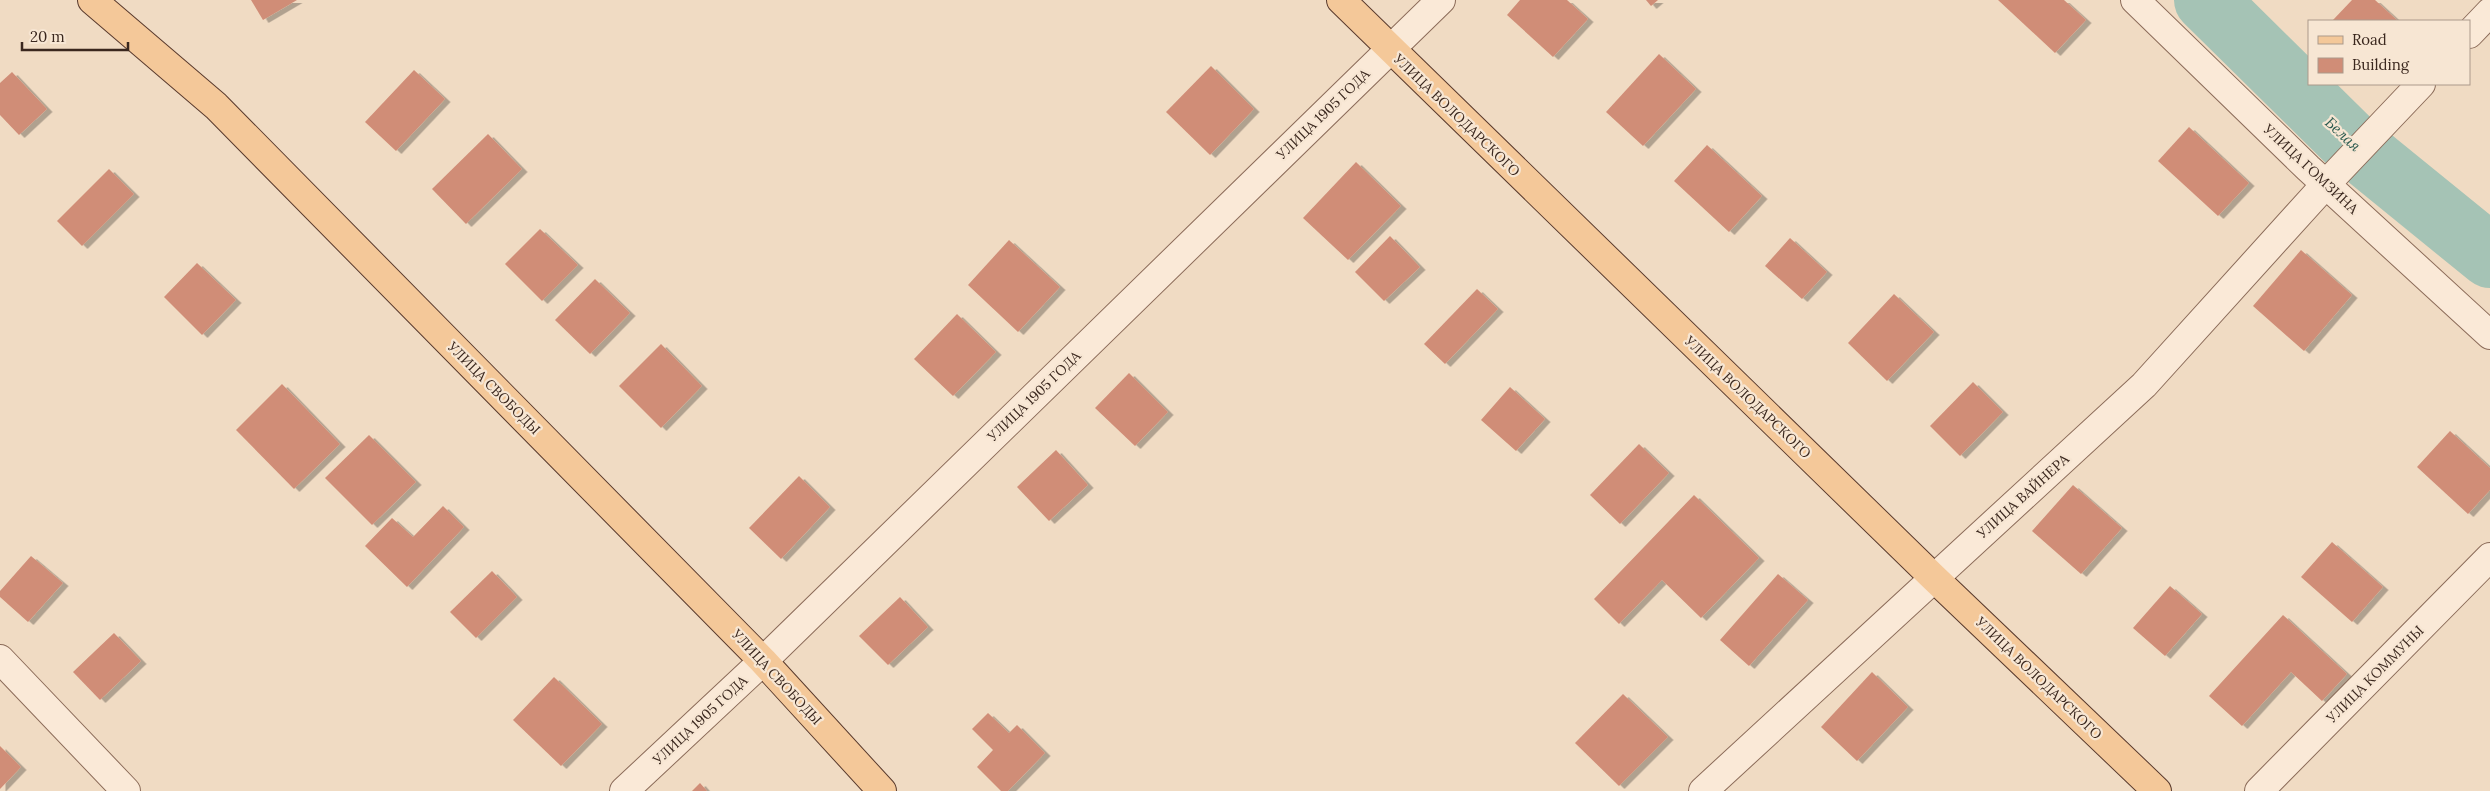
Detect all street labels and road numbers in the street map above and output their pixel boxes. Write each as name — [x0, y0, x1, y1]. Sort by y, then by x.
street label: УЛИЦА ВОЛОДАРСКОГО — [1389, 49, 1524, 180]
street label: УЛИЦА 1905 ГОДА — [1272, 65, 1374, 164]
street label: УЛИЦА ГОМЗИНА — [2259, 120, 2362, 218]
street label: УЛИЦА ВОЛОДАРСКОГО — [1680, 331, 1815, 462]
street label: УЛИЦА СВОБОДЫ — [443, 337, 544, 438]
street label: УЛИЦА 1905 ГОДА — [983, 347, 1085, 446]
street label: УЛИЦА ВАЙНЕРА — [1972, 450, 2073, 543]
street label: УЛИЦА ВОЛОДАРСКОГО — [1971, 612, 2106, 743]
street label: УЛИЦА КОММУНЫ — [2322, 622, 2427, 727]
street label: УЛИЦА СВОБОДЫ — [727, 625, 826, 728]
street label: УЛИЦА 1905 ГОДА — [648, 671, 751, 769]

